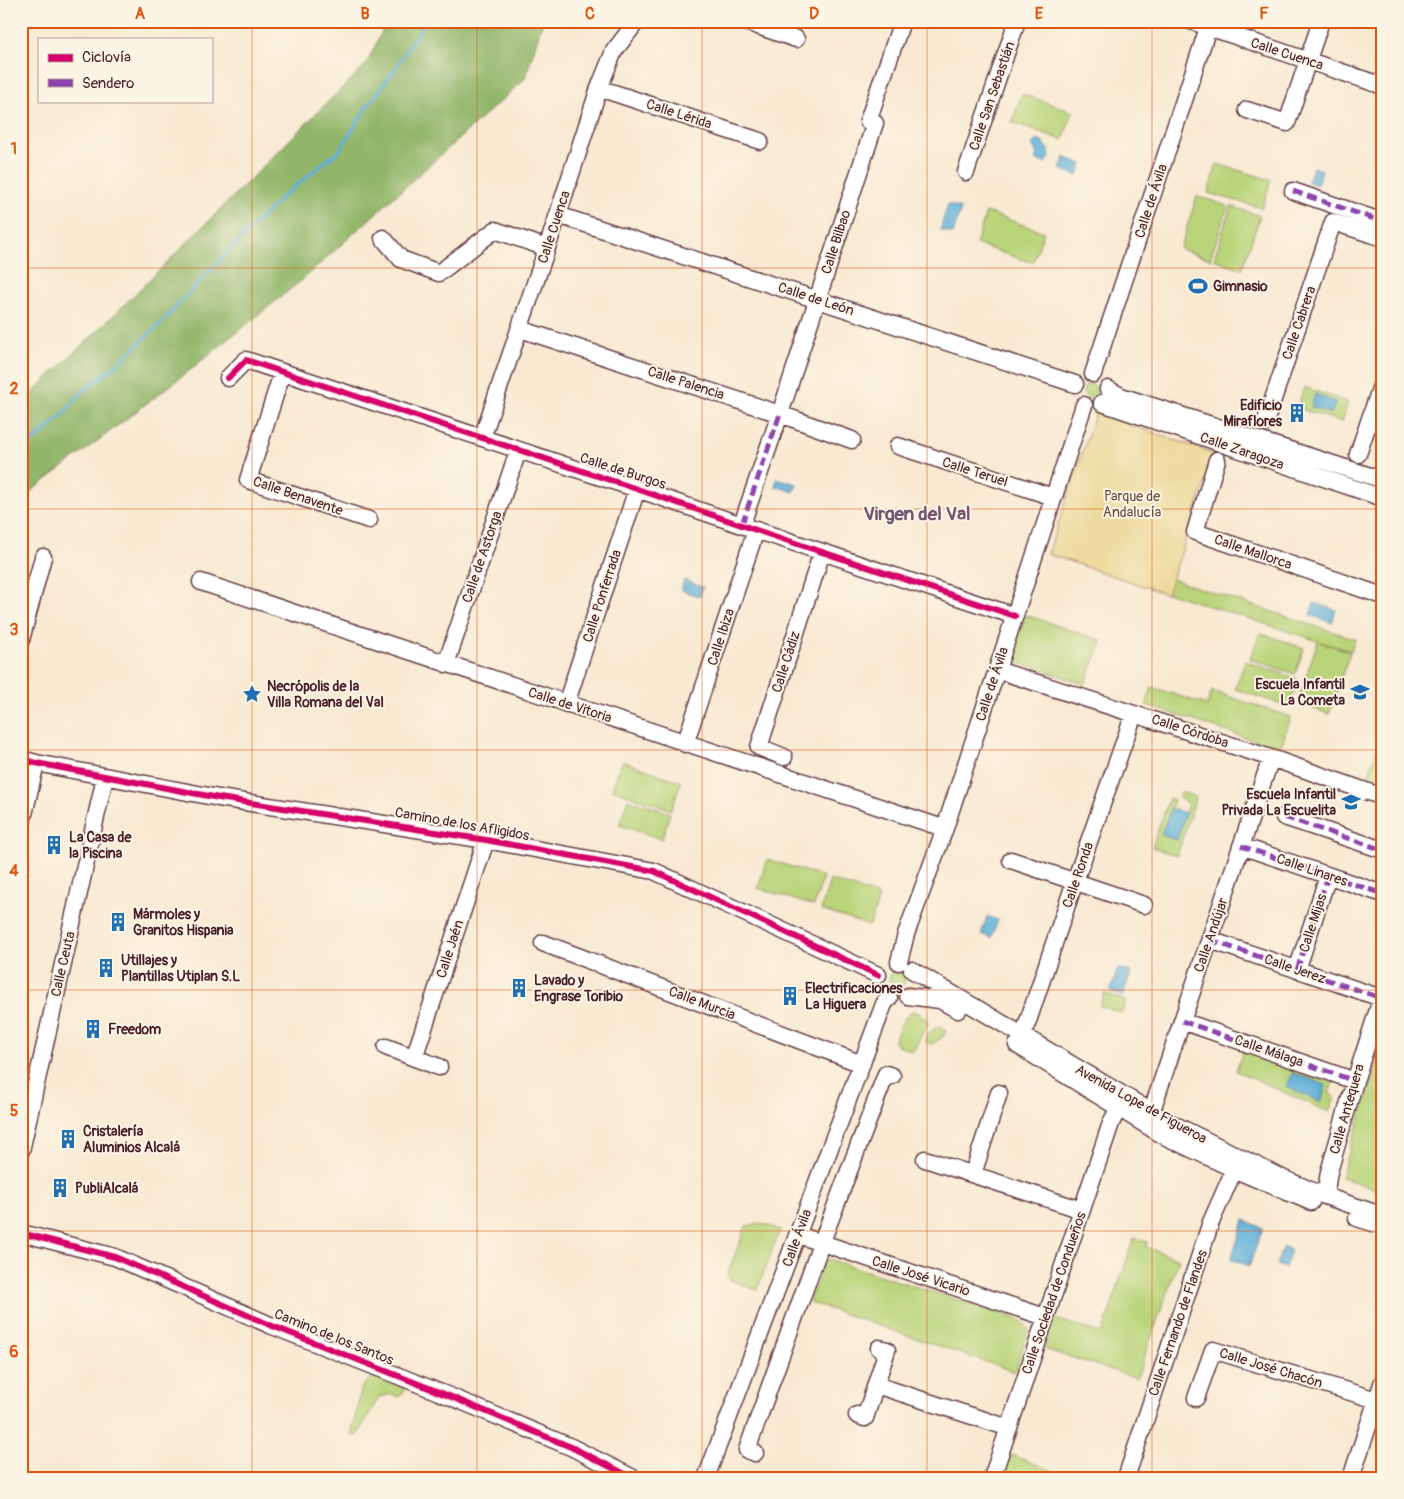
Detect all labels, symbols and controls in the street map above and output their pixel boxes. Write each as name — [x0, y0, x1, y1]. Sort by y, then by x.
text: A — [135, 4, 146, 24]
text: B — [360, 4, 370, 24]
text: C — [585, 4, 595, 24]
text: D — [809, 4, 819, 24]
text: E — [1035, 4, 1044, 24]
text: F — [1259, 4, 1269, 24]
street label: Calle Cuenca — [1248, 34, 1326, 74]
legend — [38, 38, 212, 102]
street label: Calle San Sebastián — [965, 39, 1019, 153]
text: Ciclovía — [82, 48, 131, 67]
text: Sendero — [82, 74, 134, 93]
street label: Calle Lérida — [644, 95, 714, 133]
text: 1 — [11, 139, 17, 159]
street label: Calle de Ávila — [1130, 162, 1171, 240]
street label: Calle Cuenca — [534, 188, 574, 266]
street label: Calle Bilbao — [818, 207, 854, 276]
sports icon: Gimnasio — [1187, 275, 1209, 297]
place label: Gimnasio — [1213, 278, 1268, 295]
street label: Calle de León — [776, 279, 856, 319]
street label: Calle Cabrera — [1278, 284, 1320, 362]
street label: Calle Palencia — [646, 363, 726, 403]
text: 2 — [10, 379, 19, 399]
place label: Edificio Miraflores — [1224, 397, 1283, 430]
building icon: Edificio Miraflores — [1286, 402, 1308, 424]
street label: Calle Zaragoza — [1198, 429, 1286, 473]
street label: Calle de Burgos — [578, 449, 669, 493]
street label: Calle Teruel — [940, 453, 1010, 491]
street label: Calle Benavente — [251, 473, 345, 519]
park label: Parque de Andalucía — [1103, 488, 1161, 521]
district label: Virgen del Val — [863, 502, 971, 526]
street label: Calle de Astorga — [458, 509, 506, 605]
street label: Calle Mallorca — [1212, 531, 1294, 573]
street label: Calle Ponferrada — [579, 548, 625, 644]
street label: Calle Ibiza — [704, 606, 738, 668]
text: 3 — [10, 620, 19, 640]
street label: Calle Cádiz — [768, 629, 804, 695]
street label: Calle de Ávila — [971, 645, 1012, 723]
place label: Escuela Infantil La Cometa — [1255, 676, 1345, 709]
place label: Necrópolis de la Villa Romana del Val — [267, 678, 384, 711]
school or university icon: Escuela Infantil La Cometa — [1349, 681, 1371, 703]
place icon: Necrópolis de la Villa Romana del Val — [241, 683, 263, 705]
street label: Calle de Vitoria — [526, 684, 614, 726]
street label: Calle Córdoba — [1149, 711, 1231, 751]
place label: Escuela Infantil Privada La Escuelita — [1221, 786, 1336, 819]
school or university icon: Escuela Infantil Privada La Escuelita — [1340, 791, 1362, 813]
street label: Camino de los Afligidos — [393, 804, 531, 844]
place label: La Casa de la Piscina — [69, 829, 132, 862]
building icon: La Casa de la Piscina — [43, 834, 65, 856]
street label: Calle Ronda — [1059, 840, 1097, 910]
street label: Calle Linares — [1274, 850, 1351, 890]
text: 4 — [9, 861, 19, 881]
street label: Calle Mijas — [1296, 891, 1331, 954]
street label: Calle Andújar — [1190, 896, 1232, 974]
place label: Mármoles y Granitos Hispania — [133, 906, 234, 939]
building icon: Mármoles y Granitos Hispania — [107, 911, 129, 933]
street label: Calle Jaén — [433, 918, 467, 980]
street label: Calle Ceuta — [47, 930, 79, 998]
street label: Calle Jerez — [1262, 950, 1328, 988]
place label: Utillajes y Plantillas Utiplan S.L — [121, 952, 240, 985]
building icon: Utillajes y Plantillas Utiplan S.L — [95, 957, 117, 979]
place label: Lavado y Engrase Toribio — [534, 972, 623, 1005]
building icon: Lavado y Engrase Toribio — [508, 977, 530, 999]
place label: Electrificaciones La Higuera — [805, 980, 903, 1013]
street label: Calle Murcia — [666, 983, 738, 1023]
building icon: Electrificaciones La Higuera — [779, 985, 801, 1007]
building icon: Freedom — [82, 1018, 104, 1040]
place label: Freedom — [108, 1021, 162, 1038]
street label: Calle Málaga — [1232, 1031, 1306, 1071]
street label: Avenida Lope de Figueroa — [1072, 1061, 1210, 1147]
street label: Calle Antequera — [1326, 1062, 1368, 1156]
text: 5 — [10, 1101, 19, 1121]
place label: Cristalería Aluminios Alcalá — [83, 1123, 180, 1156]
building icon: Cristalería Aluminios Alcalá — [57, 1128, 79, 1150]
building icon: PubliAlcalá — [49, 1177, 71, 1199]
place label: PubliAlcalá — [75, 1180, 139, 1197]
street label: Calle Ávila — [778, 1207, 815, 1269]
street label: Calle Sociedad de Condueños — [1018, 1209, 1090, 1376]
street label: Calle Fernando de Flandes — [1145, 1247, 1211, 1398]
street label: Calle José Vicario — [870, 1252, 973, 1300]
street label: Camino de los Santos — [272, 1305, 397, 1369]
text: 6 — [9, 1342, 19, 1362]
street label: Calle José Chacón — [1217, 1344, 1325, 1392]

